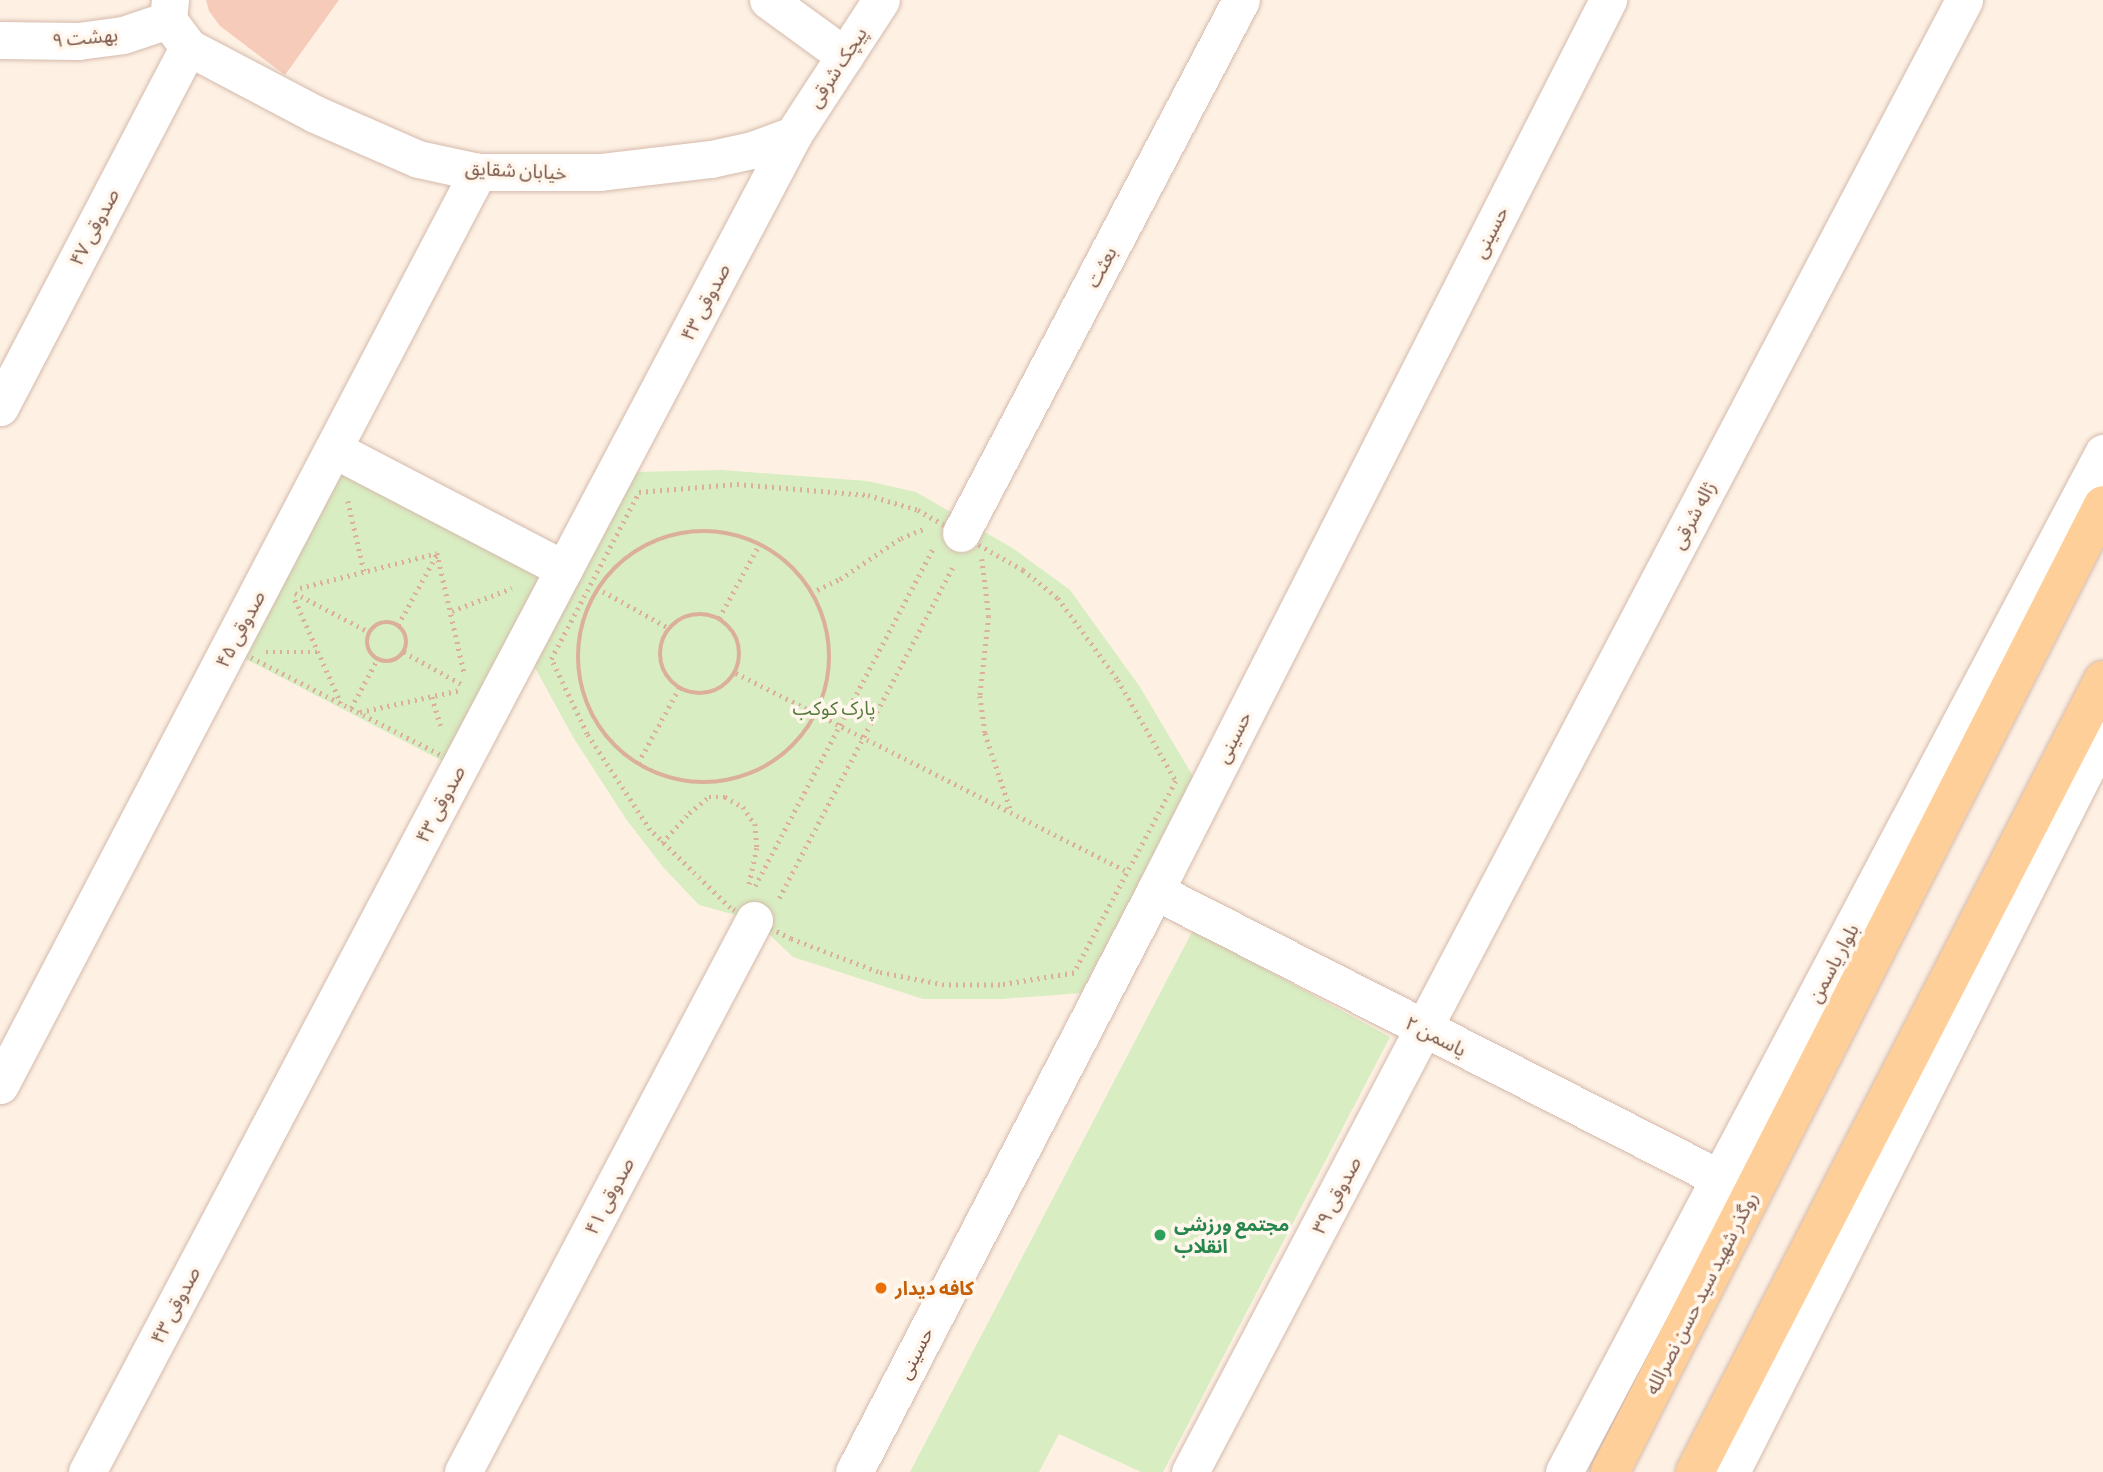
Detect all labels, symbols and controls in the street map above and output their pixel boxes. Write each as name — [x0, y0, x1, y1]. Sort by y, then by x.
street label: پیچک شرقی — [803, 22, 871, 112]
street label: بهشت ۹ — [51, 23, 119, 51]
street label: خیابان شقایق — [464, 156, 568, 184]
street label: صدوقی ۴۷ — [64, 185, 124, 269]
street label: حسینی — [1467, 202, 1513, 262]
street label: بعثت — [1081, 243, 1121, 291]
street label: صدوقی ۴۳ — [675, 260, 735, 344]
street label: ژاله شرقی — [1666, 477, 1720, 553]
street label: صدوقی ۴۵ — [210, 587, 270, 671]
park label: پارک کوکب — [792, 697, 876, 719]
street label: حسینی — [1210, 707, 1256, 767]
street label: صدوقی ۴۳ — [410, 762, 470, 846]
street label: بلوار یاسمن — [1803, 920, 1863, 1006]
street label: یاسمن ۲ — [1402, 1011, 1470, 1061]
street label: صدوقی ۳۹ — [1306, 1153, 1366, 1237]
street label: صدوقی ۴۱ — [579, 1154, 639, 1238]
street label: روگذر شهید سید حسن نصرالله — [1640, 1188, 1762, 1398]
place label: مجتمع ورزشی انقلاب — [1174, 1213, 1289, 1257]
marker: مجتمع ورزشی انقلاب — [1152, 1227, 1168, 1243]
street label: صدوقی ۴۳ — [145, 1263, 205, 1347]
place label: کافه دیدار — [895, 1277, 974, 1299]
marker: کافه دیدار — [873, 1280, 889, 1296]
street label: حسینی — [892, 1323, 938, 1383]

